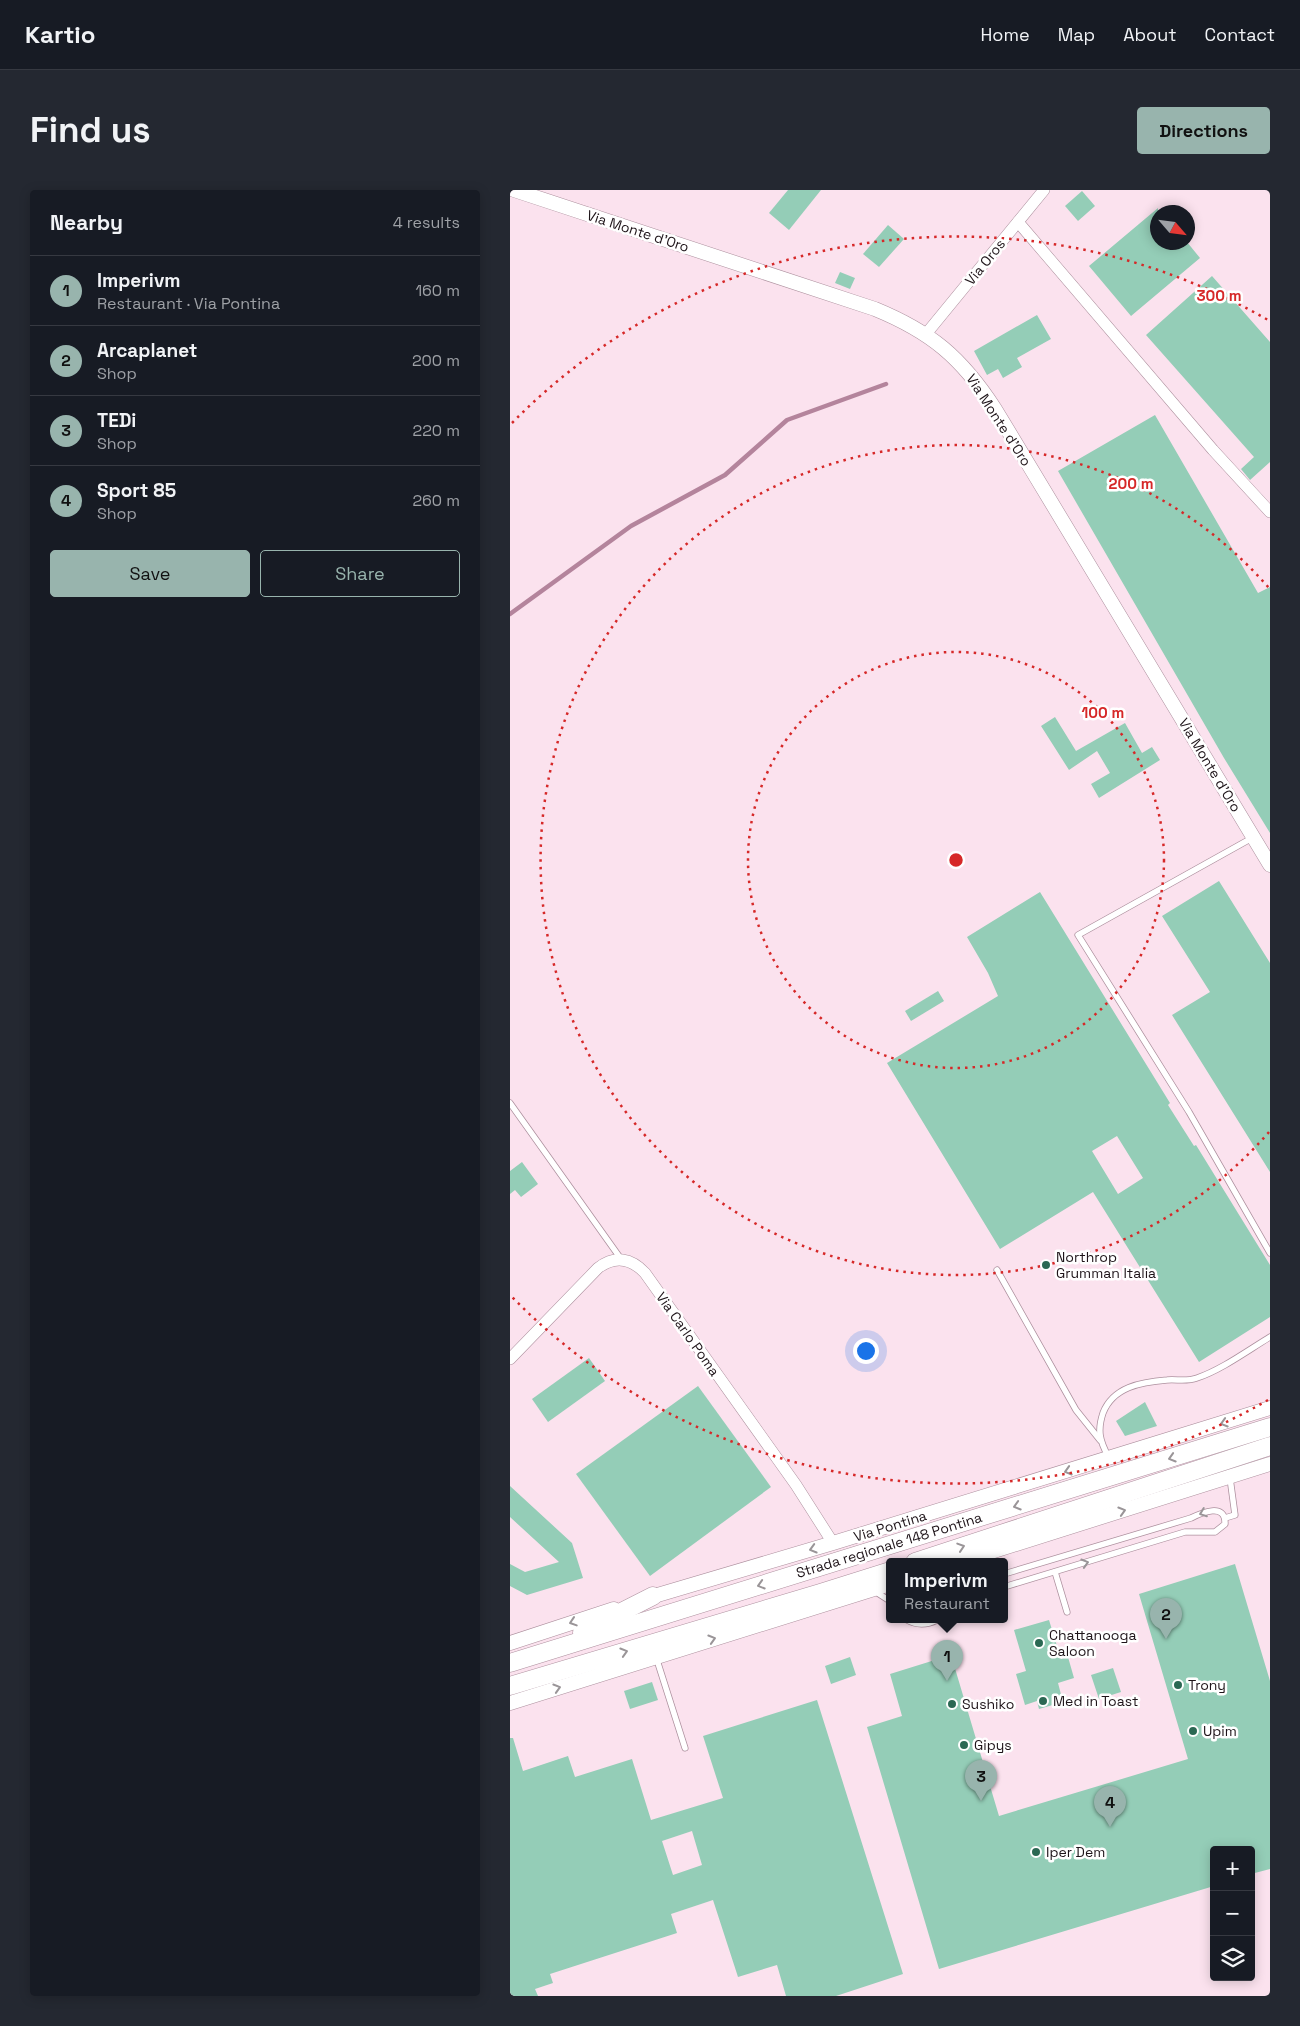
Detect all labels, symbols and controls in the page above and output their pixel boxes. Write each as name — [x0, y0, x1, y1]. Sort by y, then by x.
text: Kartio — [25, 19, 95, 50]
text: Home — [981, 23, 1030, 46]
text: Map — [1058, 23, 1095, 46]
text: About — [1123, 23, 1177, 46]
text: Contact — [1205, 23, 1275, 46]
button: Directions — [1137, 107, 1270, 154]
text: Find us — [30, 108, 151, 152]
north arrow — [1150, 205, 1195, 250]
street label: Via Monte d'Oro — [585, 206, 691, 256]
text: Nearby — [50, 209, 123, 236]
text: 4 results — [393, 212, 460, 233]
street label: Via Oros — [961, 235, 1009, 289]
text: Imperivm — [97, 268, 181, 293]
text: 1 — [62, 280, 70, 301]
text: 160 m — [415, 280, 460, 301]
text: 300 m — [1196, 286, 1242, 305]
text: Restaurant · Via Pontina — [97, 293, 280, 314]
text: Arcaplanet — [97, 338, 198, 363]
text: 2 — [61, 350, 71, 371]
text: 200 m — [412, 350, 460, 371]
text: Shop — [97, 363, 137, 384]
street label: Via Monte d'Oro — [962, 370, 1036, 470]
text: TEDi — [97, 408, 136, 433]
text: 3 — [61, 420, 71, 441]
text: 220 m — [413, 420, 460, 441]
text: Shop — [97, 433, 137, 454]
text: 200 m — [1109, 474, 1153, 493]
text: Sport 85 — [97, 478, 176, 503]
text: 4 — [61, 490, 71, 511]
text: 260 m — [412, 490, 460, 511]
text: Shop — [97, 503, 137, 524]
button: Save — [50, 550, 250, 597]
button: Share — [260, 550, 460, 597]
text: 100 m — [1082, 703, 1124, 722]
street label: Via Monte d'Oro — [1175, 715, 1245, 815]
centre of rings — [947, 851, 965, 869]
place label: Northrop Grumman Italia — [1056, 1248, 1156, 1282]
marker: Northrop Grumman Italia — [1040, 1259, 1052, 1271]
street label: Via Carlo Poma — [652, 1288, 724, 1380]
your location — [853, 1338, 879, 1364]
one-way arrow — [1220, 1417, 1228, 1427]
one-way arrow — [1168, 1452, 1177, 1462]
one-way arrow — [1065, 1465, 1073, 1475]
one-way arrow — [1013, 1500, 1021, 1510]
street label: Via Pontina — [851, 1506, 929, 1546]
one-way arrow — [1117, 1507, 1126, 1517]
street label: Strada regionale 148 Pontina — [794, 1508, 984, 1582]
one-way arrow — [1199, 1508, 1207, 1518]
one-way arrow — [956, 1543, 965, 1553]
one-way arrow — [809, 1544, 817, 1554]
popup — [886, 1558, 1008, 1623]
one-way arrow — [1080, 1559, 1088, 1569]
text: Imperivm — [904, 1568, 988, 1593]
one-way arrow — [758, 1579, 766, 1589]
text: Restaurant — [904, 1593, 990, 1614]
pin: 2 — [1150, 1598, 1182, 1639]
one-way arrow — [570, 1616, 578, 1626]
place label: Chattanooga Saloon — [1049, 1626, 1137, 1660]
one-way arrow — [707, 1635, 715, 1645]
marker: Chattanooga Saloon — [1033, 1637, 1045, 1649]
pin: 1 — [931, 1640, 963, 1681]
one-way arrow — [619, 1648, 627, 1658]
place label: Trony — [1188, 1676, 1226, 1694]
marker: Trony — [1172, 1679, 1184, 1691]
one-way arrow — [552, 1684, 560, 1694]
place label: Med in Toast — [1053, 1692, 1138, 1710]
place label: Sushiko — [962, 1695, 1014, 1713]
marker: Med in Toast — [1037, 1695, 1049, 1707]
marker: Sushiko — [946, 1698, 958, 1710]
place label: Upim — [1203, 1722, 1237, 1740]
marker: Upim — [1187, 1725, 1199, 1737]
place label: Gipys — [974, 1736, 1012, 1754]
marker: Gipys — [958, 1739, 970, 1751]
pin: 3 — [965, 1760, 997, 1801]
pin: 4 — [1094, 1786, 1126, 1827]
place label: Iper Dem — [1046, 1843, 1105, 1861]
marker: Iper Dem — [1030, 1846, 1042, 1858]
map controls — [1210, 1846, 1255, 1981]
button: + — [1210, 1846, 1255, 1891]
button: − — [1210, 1891, 1255, 1936]
button: layers — [1210, 1936, 1255, 1981]

